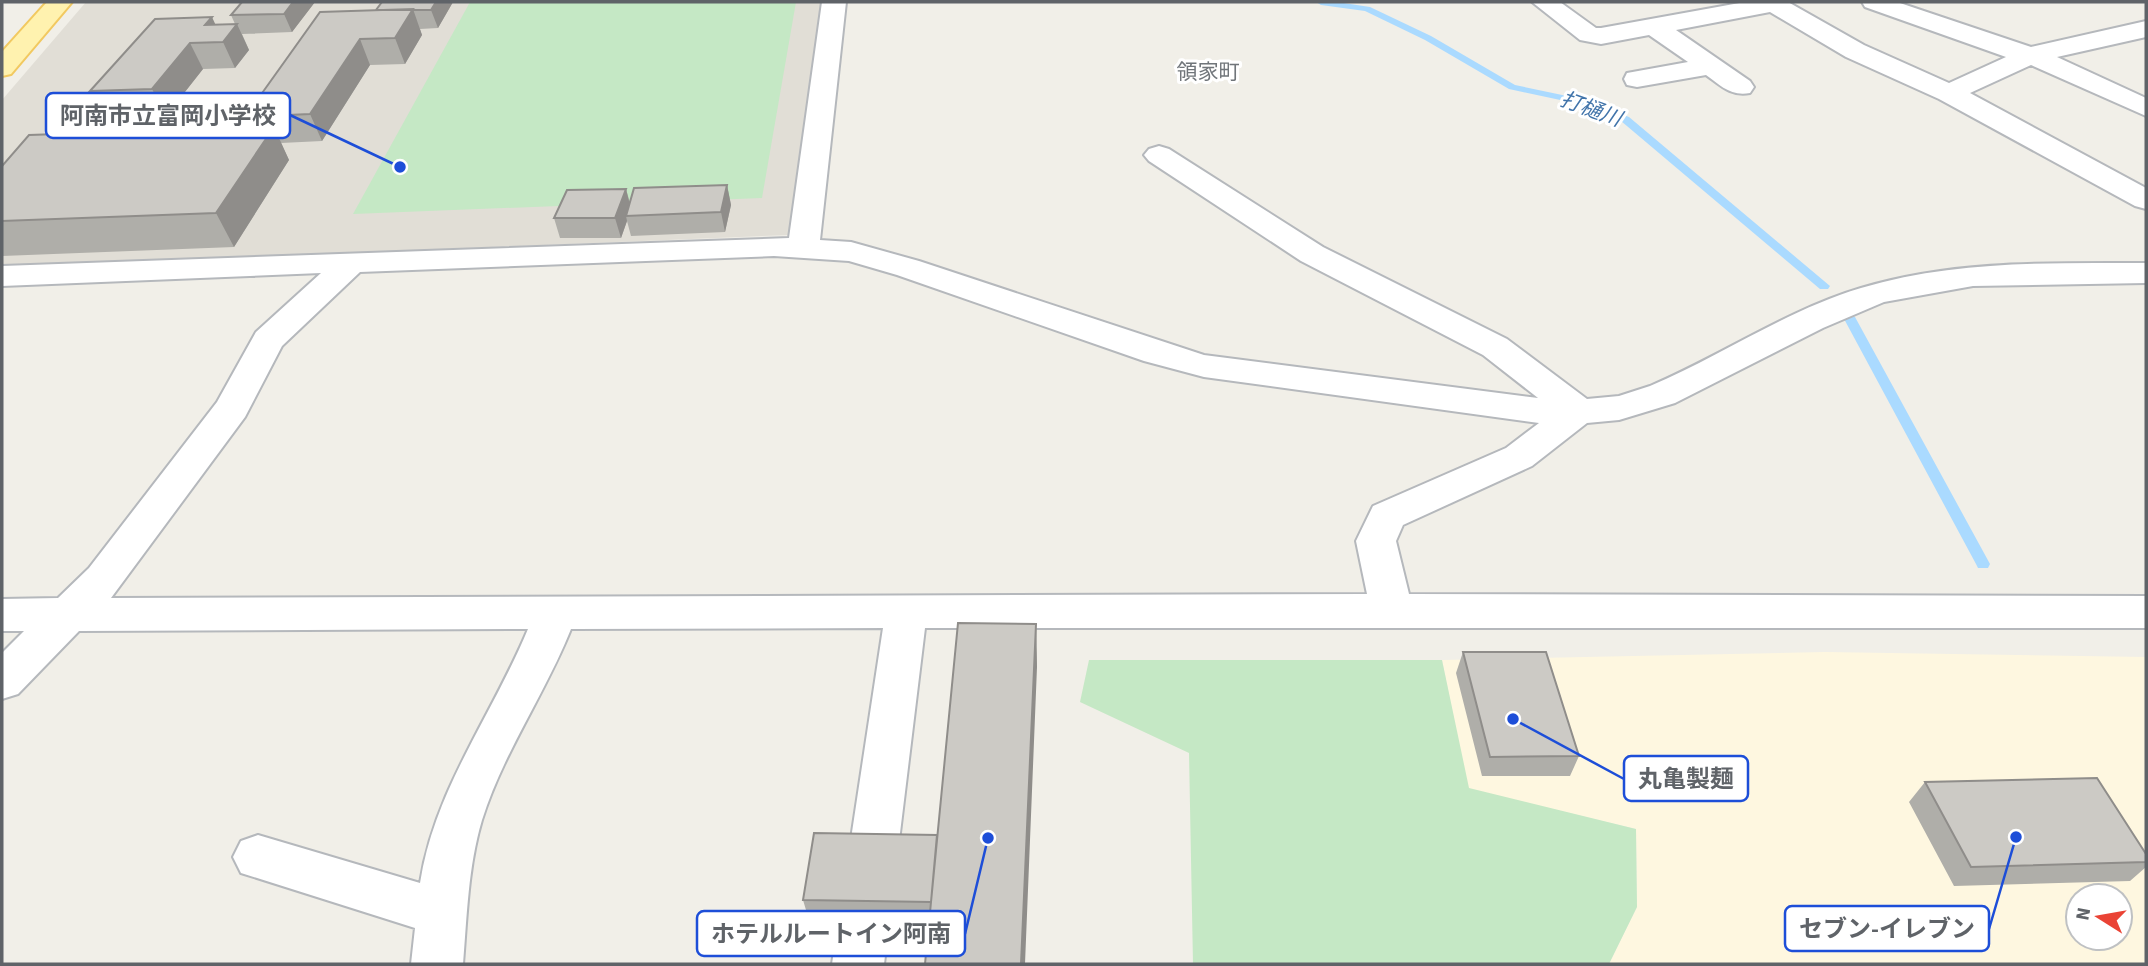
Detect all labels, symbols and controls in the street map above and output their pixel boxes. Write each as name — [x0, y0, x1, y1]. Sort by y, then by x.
district label: 領家町 — [1177, 57, 1240, 87]
water label: 打樋川 — [1556, 84, 1628, 135]
callout: 阿南市立富岡小学校 — [46, 93, 290, 138]
text: 阿南市立富岡小学校 — [60, 99, 276, 134]
callout: 丸亀製麺 — [1624, 756, 1748, 801]
text: 丸亀製麺 — [1638, 762, 1734, 797]
north arrow — [2064, 882, 2134, 952]
text: N — [2069, 905, 2098, 923]
callout: セブン-イレブン — [1785, 906, 1989, 951]
callout: ホテルルートイン阿南 — [697, 911, 965, 956]
text: セブン-イレブン — [1799, 912, 1975, 947]
text: ホテルルートイン阿南 — [711, 917, 951, 952]

